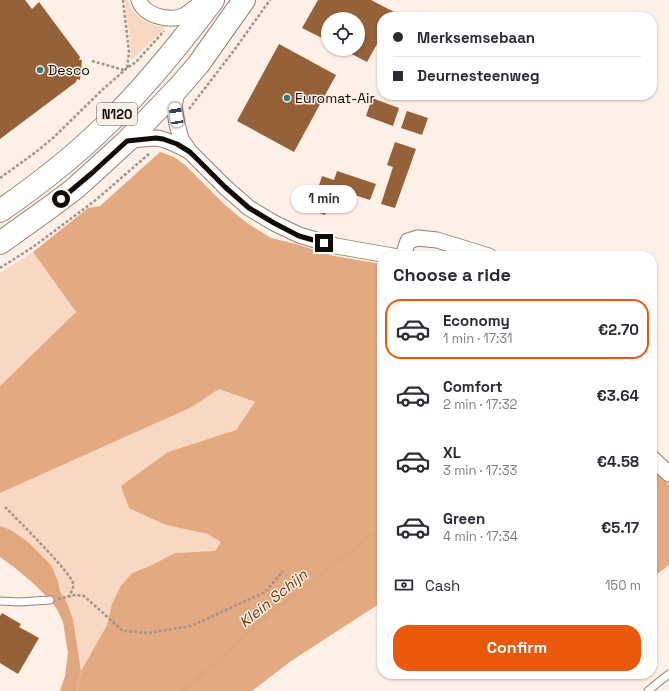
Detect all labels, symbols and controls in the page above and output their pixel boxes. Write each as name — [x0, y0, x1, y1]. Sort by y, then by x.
map controls — [321, 12, 365, 56]
button: locate — [321, 12, 365, 56]
text: Merksemsebaan — [417, 28, 535, 47]
place label: Desco — [48, 61, 90, 79]
marker: Desco — [35, 65, 45, 75]
text: Deurnesteenweg — [417, 66, 540, 85]
place label: Euromat-Air — [295, 89, 375, 107]
marker: Euromat-Air — [282, 93, 292, 103]
car — [168, 102, 184, 128]
road number: N120 — [97, 103, 137, 125]
callout: 1 min — [291, 185, 357, 213]
route start — [52, 190, 70, 208]
text: 1 min — [308, 190, 340, 207]
route end — [315, 234, 333, 252]
text: Choose a ride — [393, 263, 511, 286]
icon: car — [395, 311, 431, 347]
text: Economy — [443, 311, 510, 330]
text: €2.70 — [598, 320, 639, 339]
text: 1 min · 17:31 — [443, 330, 512, 347]
icon: car — [395, 377, 431, 413]
text: Comfort — [443, 377, 503, 396]
text: €3.64 — [597, 386, 639, 405]
text: 2 min · 17:32 — [443, 396, 517, 413]
icon: car — [395, 443, 431, 479]
text: XL — [443, 443, 461, 462]
text: €4.58 — [597, 452, 639, 471]
text: 3 min · 17:33 — [443, 462, 517, 479]
icon: car — [395, 509, 431, 545]
text: Green — [443, 509, 485, 528]
text: €5.17 — [601, 518, 639, 537]
text: 4 min · 17:34 — [443, 528, 518, 545]
water label: Klein Schijn — [235, 564, 312, 631]
icon: cash — [393, 574, 415, 596]
text: Cash — [425, 576, 460, 595]
text: 150 m — [605, 577, 641, 594]
button: Confirm — [393, 625, 641, 671]

